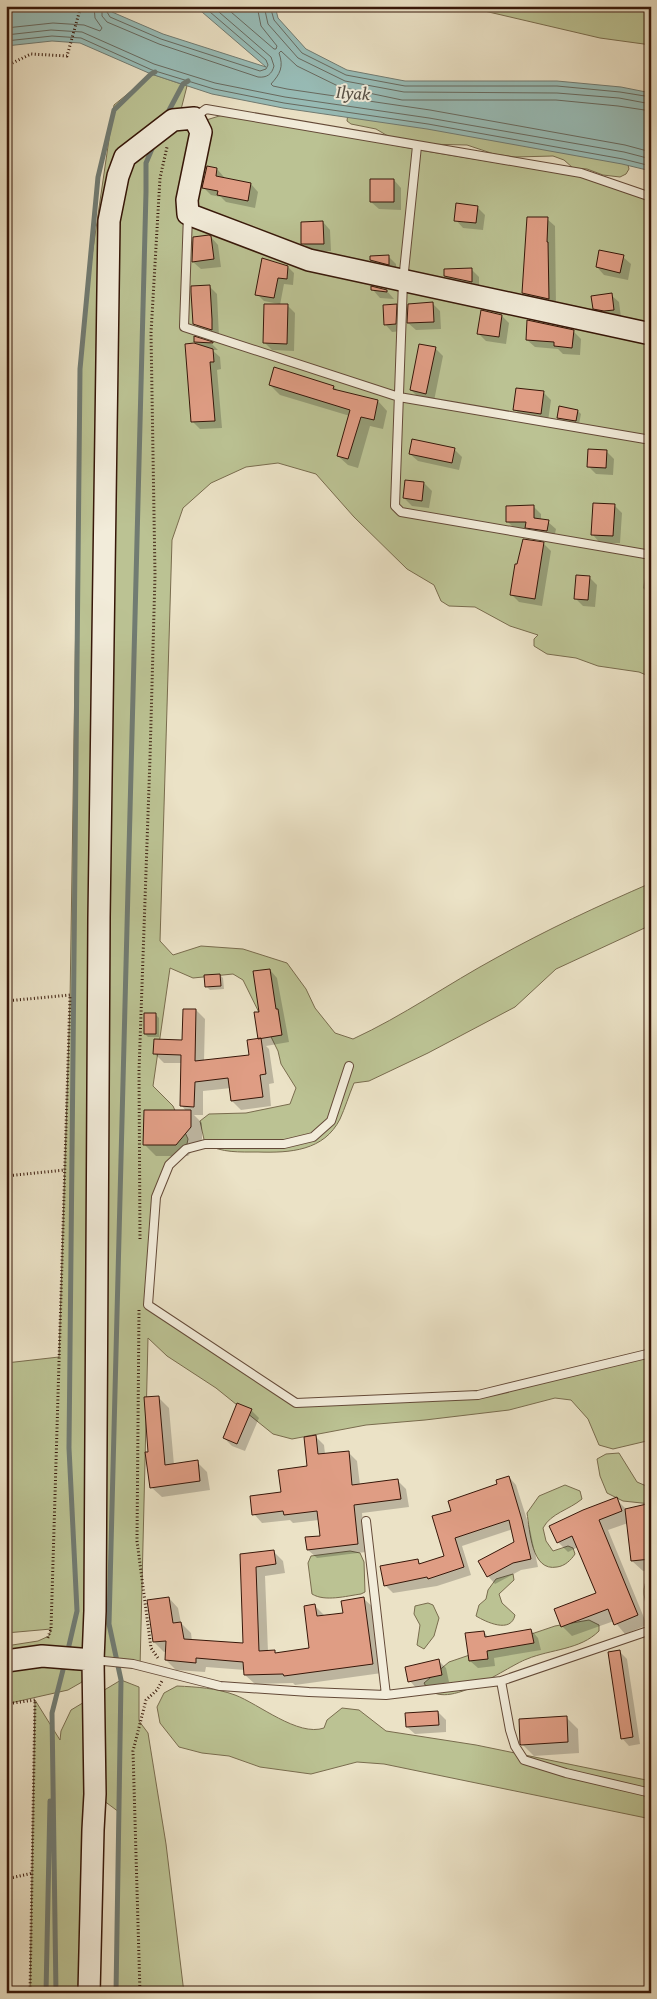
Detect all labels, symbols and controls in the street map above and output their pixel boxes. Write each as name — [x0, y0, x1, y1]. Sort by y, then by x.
water label: Ilyak — [335, 78, 372, 107]

